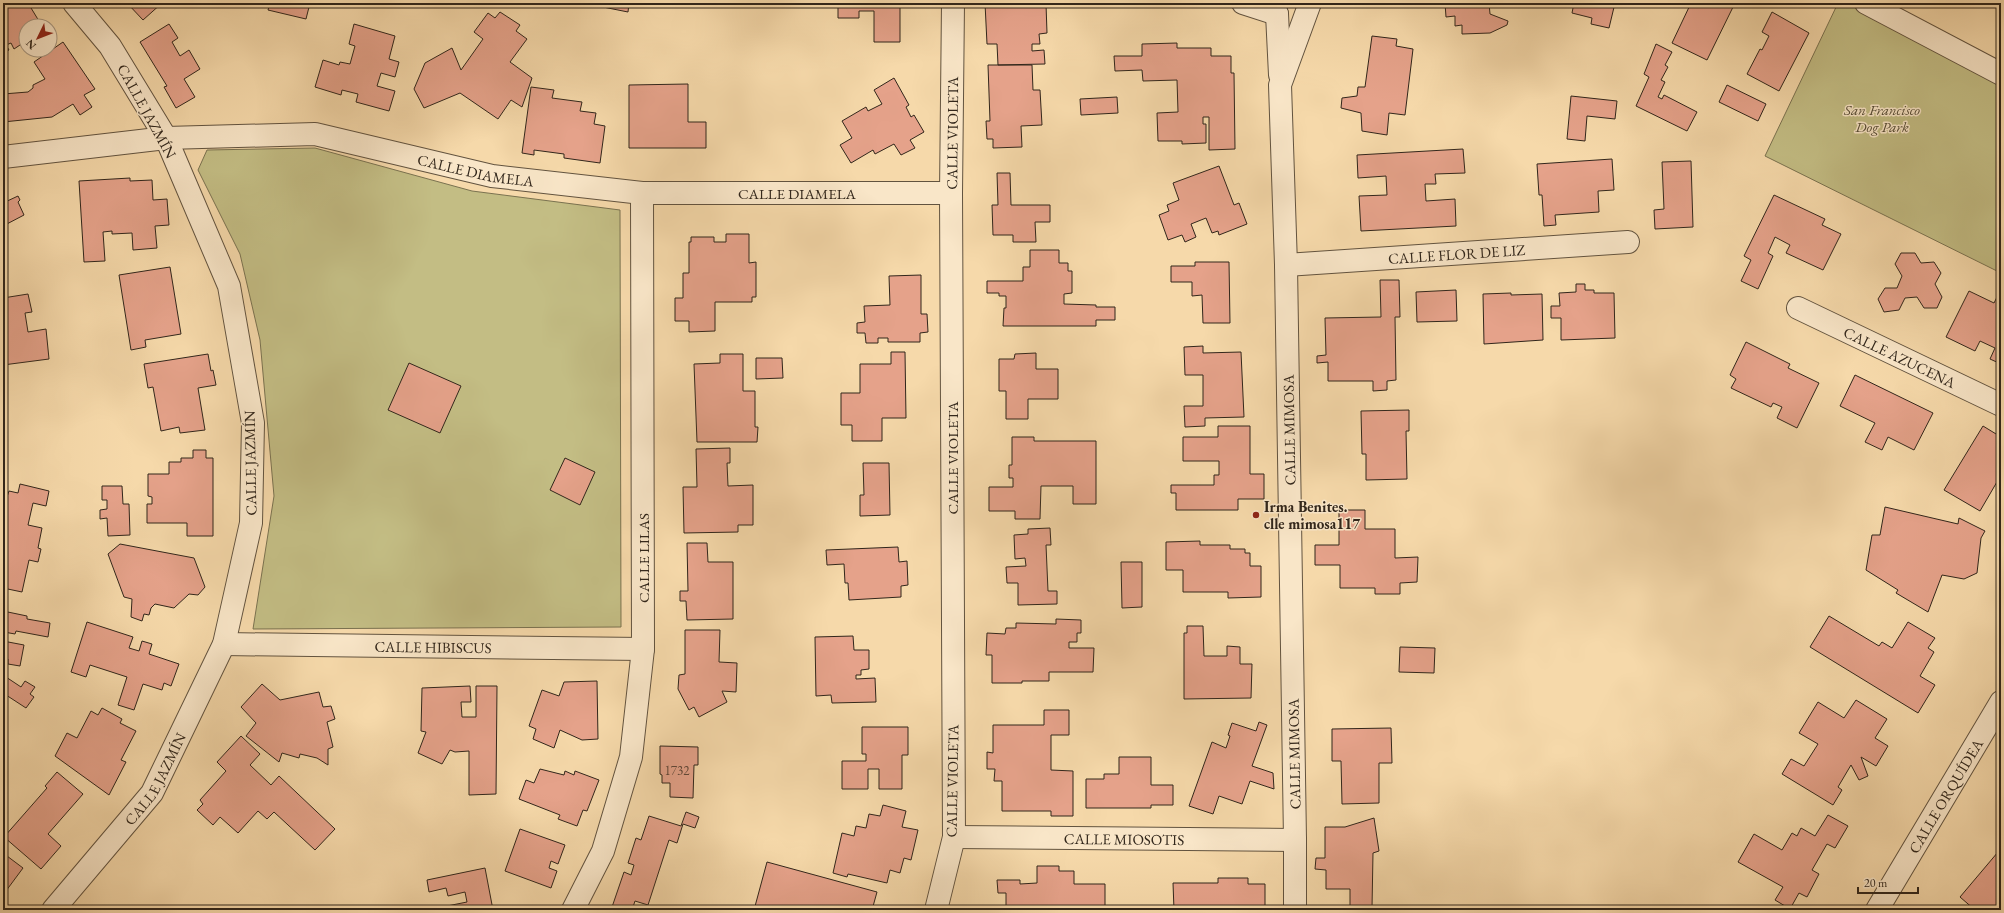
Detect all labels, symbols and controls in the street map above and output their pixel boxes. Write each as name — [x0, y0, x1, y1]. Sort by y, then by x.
north arrow — [18, 18, 58, 58]
text: N — [22, 37, 39, 53]
street label: CALLE JAZMÍN — [113, 60, 181, 162]
street label: CALLE VIOLETA — [942, 76, 962, 190]
park label: San Francisco Dog Park — [1843, 100, 1920, 136]
street label: CALLE DIAMELA — [416, 149, 535, 190]
street label: CALLE DIAMELA — [738, 184, 857, 203]
street label: CALLE FLOR DE LIZ — [1387, 239, 1526, 268]
street label: CALLE AZUCENA — [1841, 322, 1960, 392]
street label: CALLE MIMOSA — [1279, 374, 1299, 486]
street label: CALLE VIOLETA — [943, 401, 962, 515]
street label: CALLE JAZMÍN — [240, 410, 260, 516]
place label: Irma Benites. clle mimosa117 — [1264, 497, 1360, 533]
marker: Irma Benites. clle mimosa117 — [1251, 510, 1261, 520]
street label: CALLE LILAS — [634, 513, 653, 603]
street label: CALLE HIBISCUS — [374, 636, 492, 657]
street label: CALLE MIMOSA — [1284, 698, 1304, 810]
street label: CALLE VIOLETA — [942, 724, 962, 838]
street label: CALLE JAZMÍN — [120, 729, 189, 829]
street label: CALLE ORQUÍDEA — [1904, 735, 1987, 856]
house number: 1732 — [665, 762, 690, 779]
street label: CALLE MIOSOTIS — [1064, 828, 1184, 849]
scale bar — [1858, 869, 1918, 895]
text: 20 m — [1864, 875, 1888, 891]

